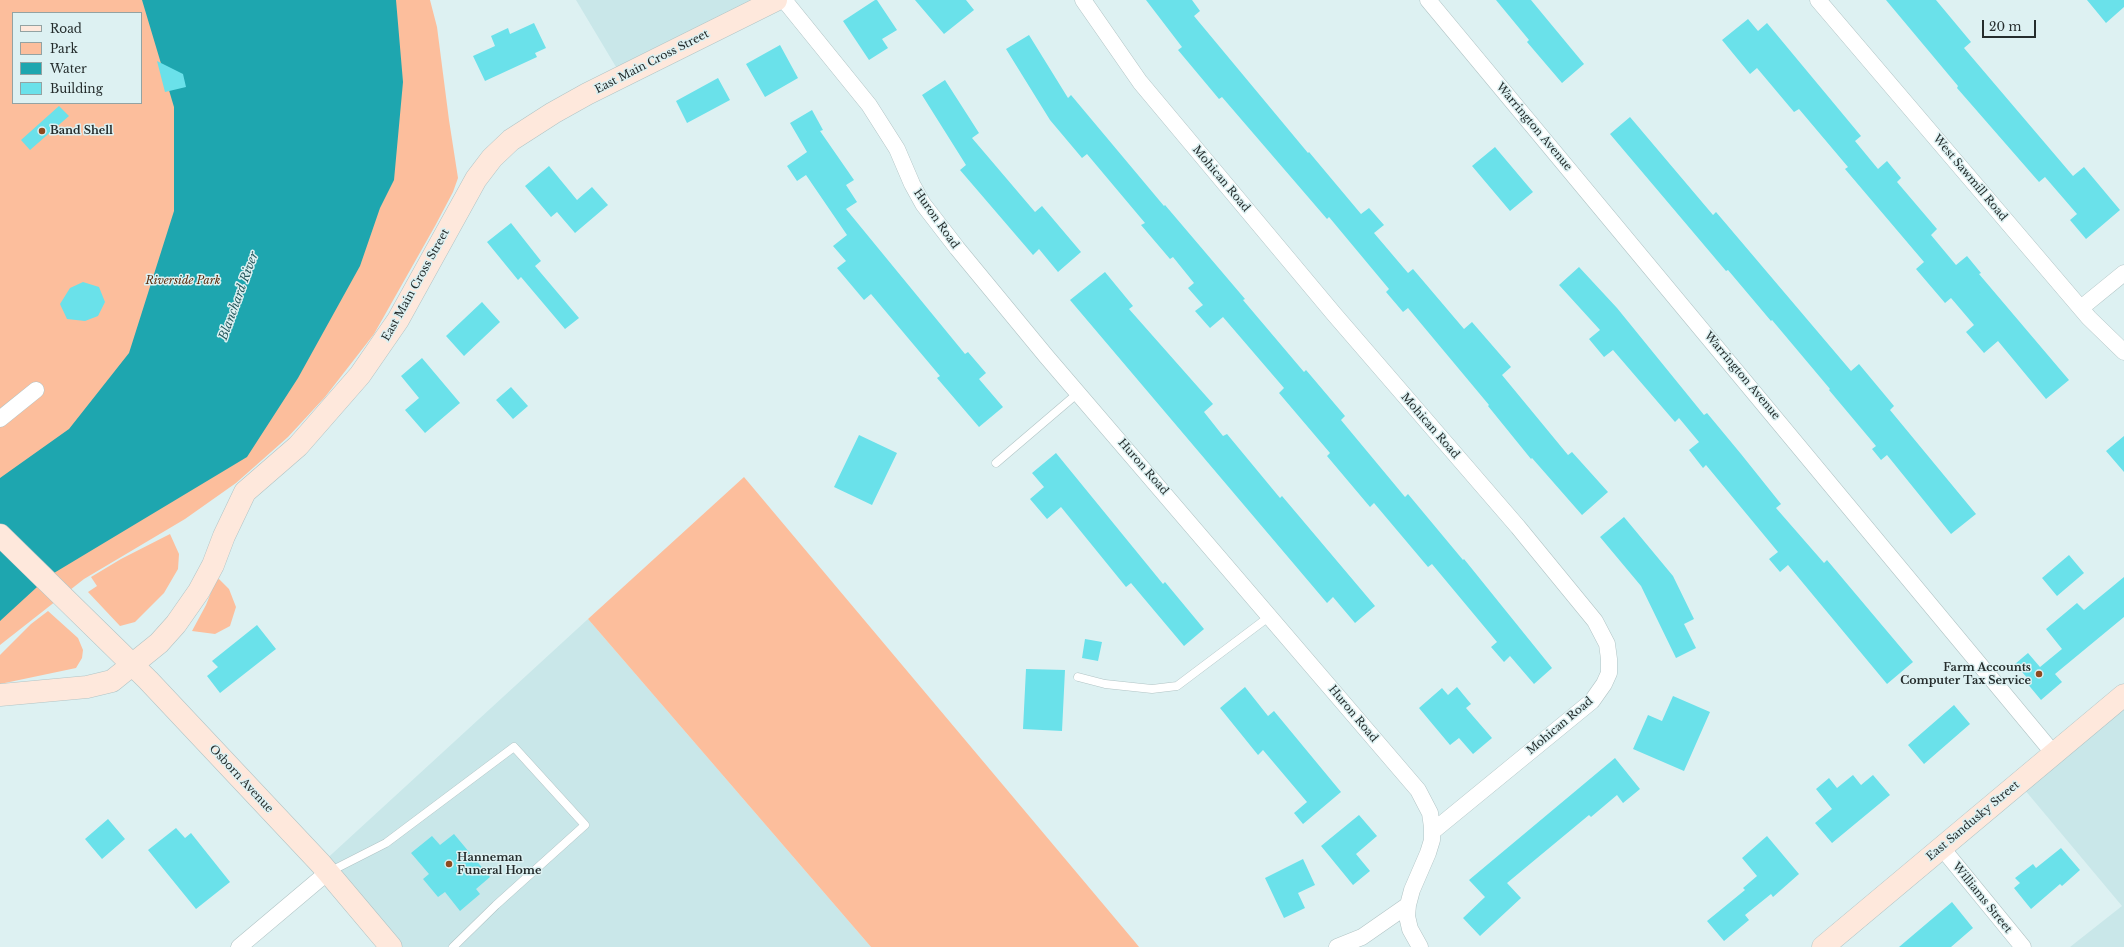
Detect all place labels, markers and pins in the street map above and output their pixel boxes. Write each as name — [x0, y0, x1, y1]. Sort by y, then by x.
place label: Band Shell — [50, 124, 113, 138]
marker: Band Shell — [37, 126, 47, 136]
place label: Farm Accounts Computer Tax Service — [1900, 661, 2031, 687]
marker: Farm Accounts Computer Tax Service — [2034, 669, 2044, 679]
place label: Hanneman Funeral Home — [457, 851, 541, 877]
marker: Hanneman Funeral Home — [444, 859, 454, 869]

